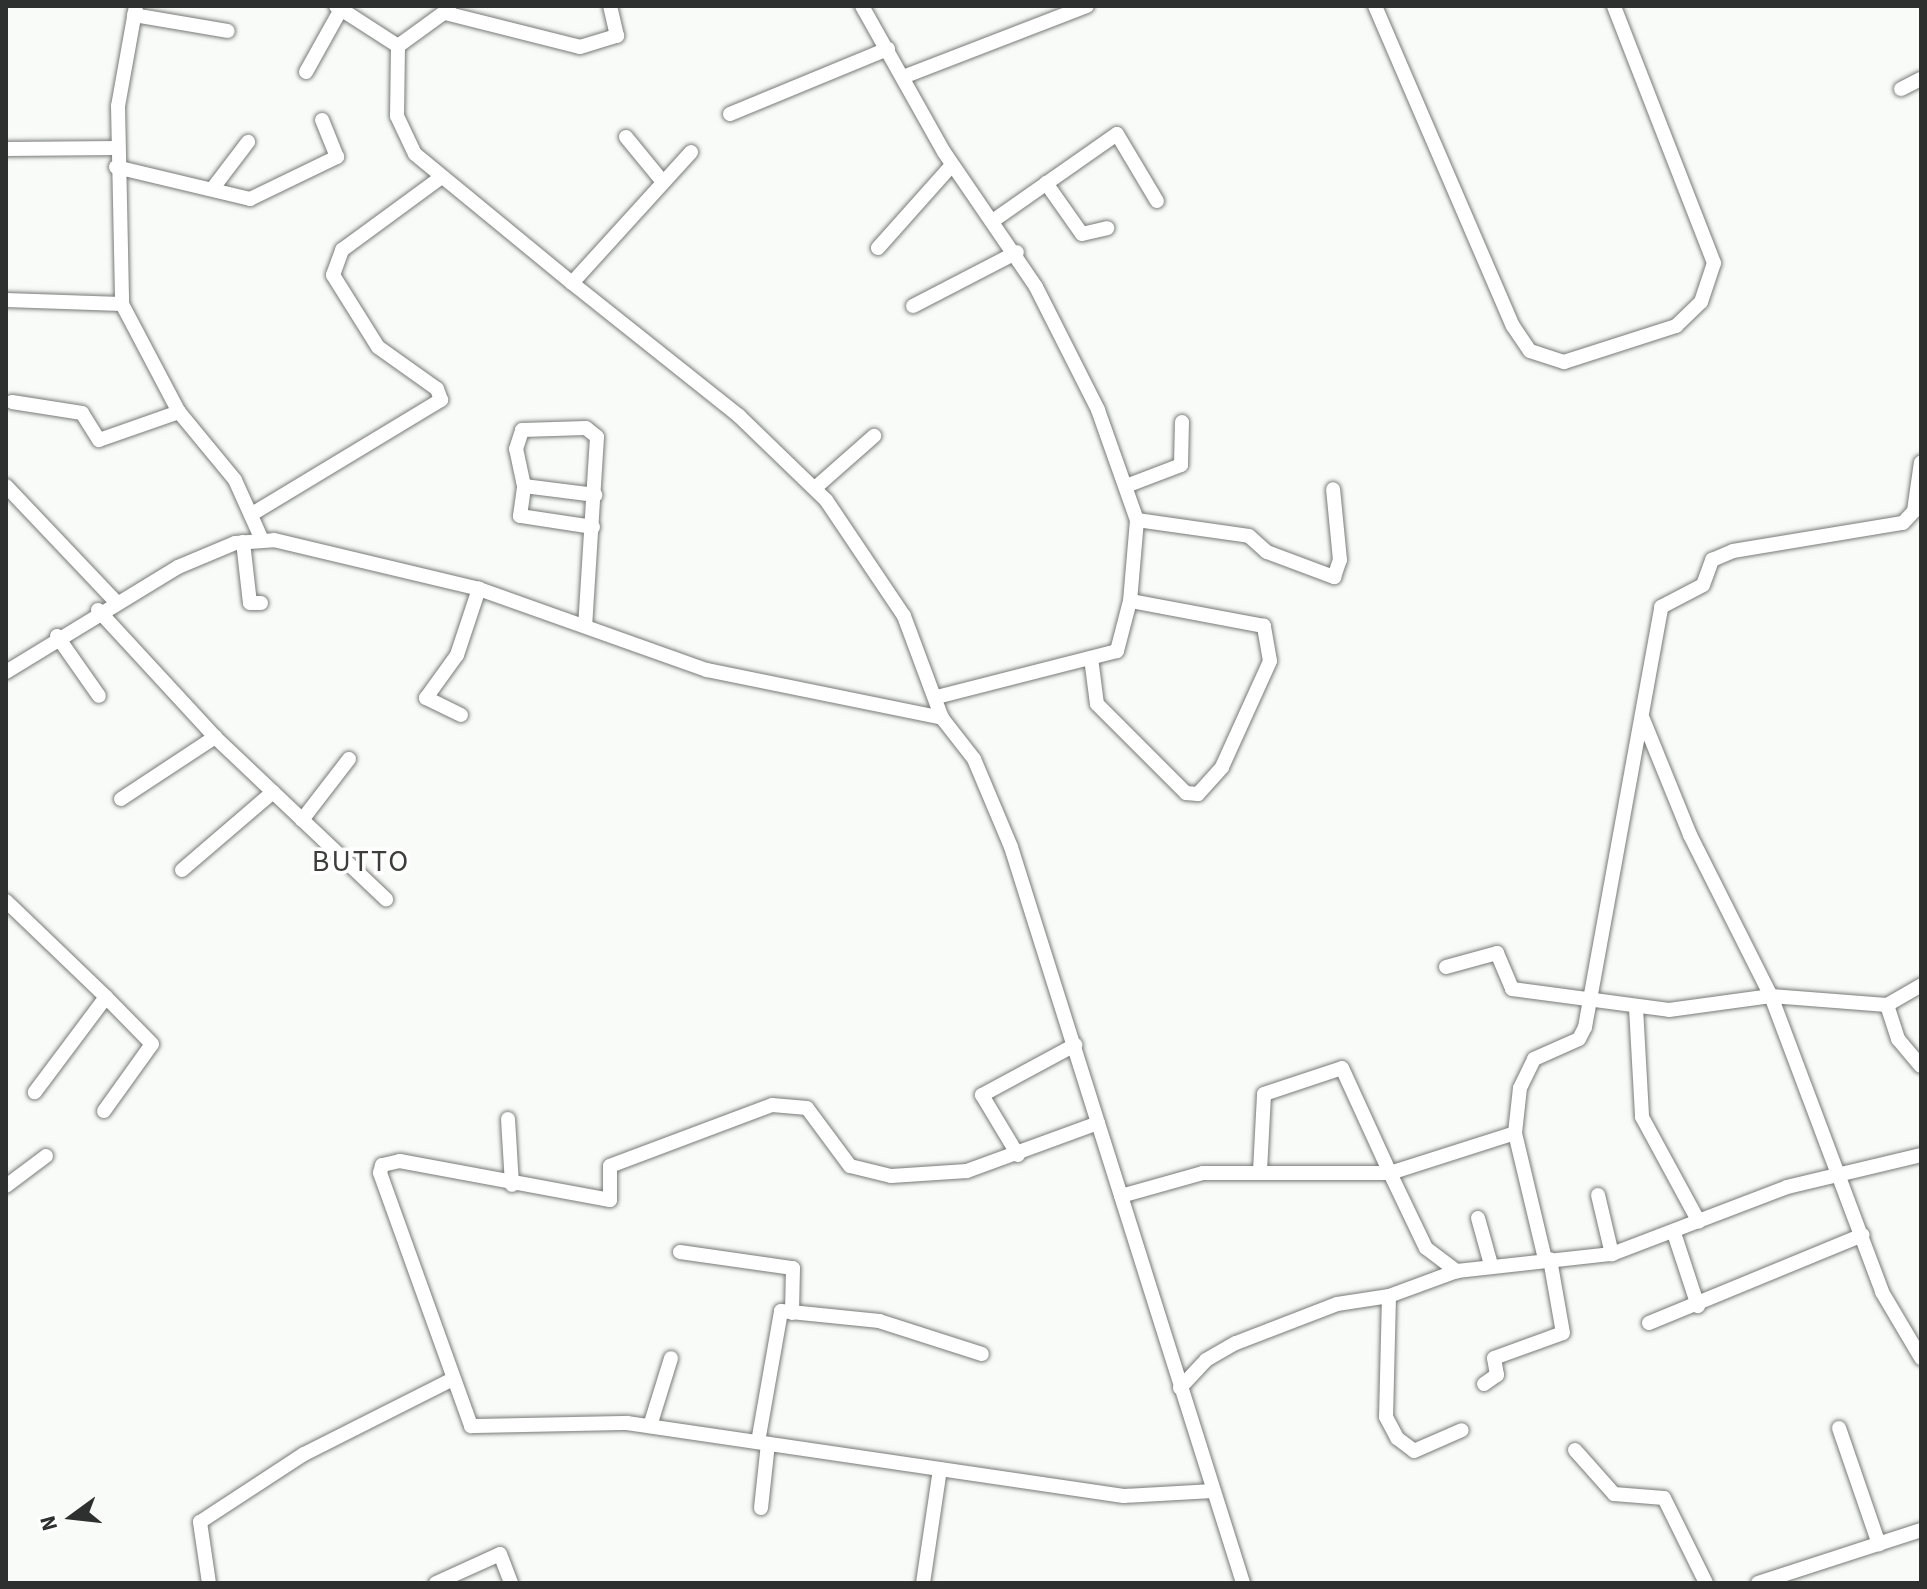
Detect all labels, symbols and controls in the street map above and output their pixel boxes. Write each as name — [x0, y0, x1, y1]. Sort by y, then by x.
district label: BUTTO — [312, 844, 410, 880]
north arrow — [32, 1477, 112, 1557]
text: N — [31, 1512, 66, 1534]

